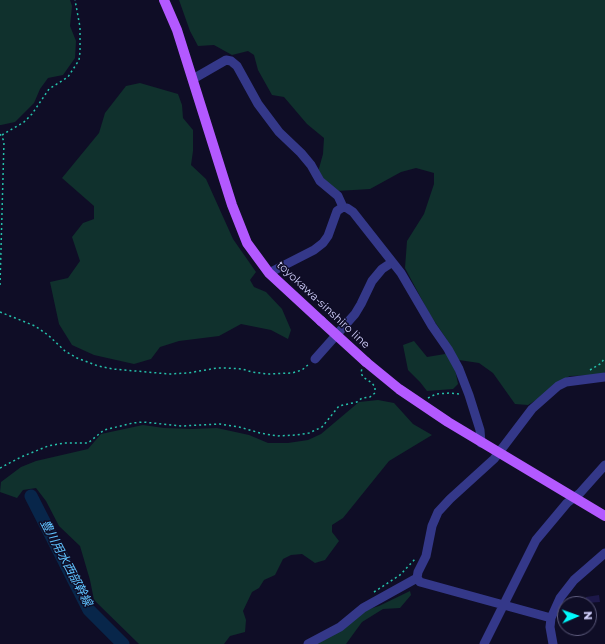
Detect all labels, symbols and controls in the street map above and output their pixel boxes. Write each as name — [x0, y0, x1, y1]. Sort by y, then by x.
street label: toyokawa-sinshiro line — [274, 258, 372, 352]
water label: 豊川用水西部幹線 — [37, 517, 95, 609]
north arrow — [557, 596, 597, 636]
text: N — [581, 611, 595, 620]

